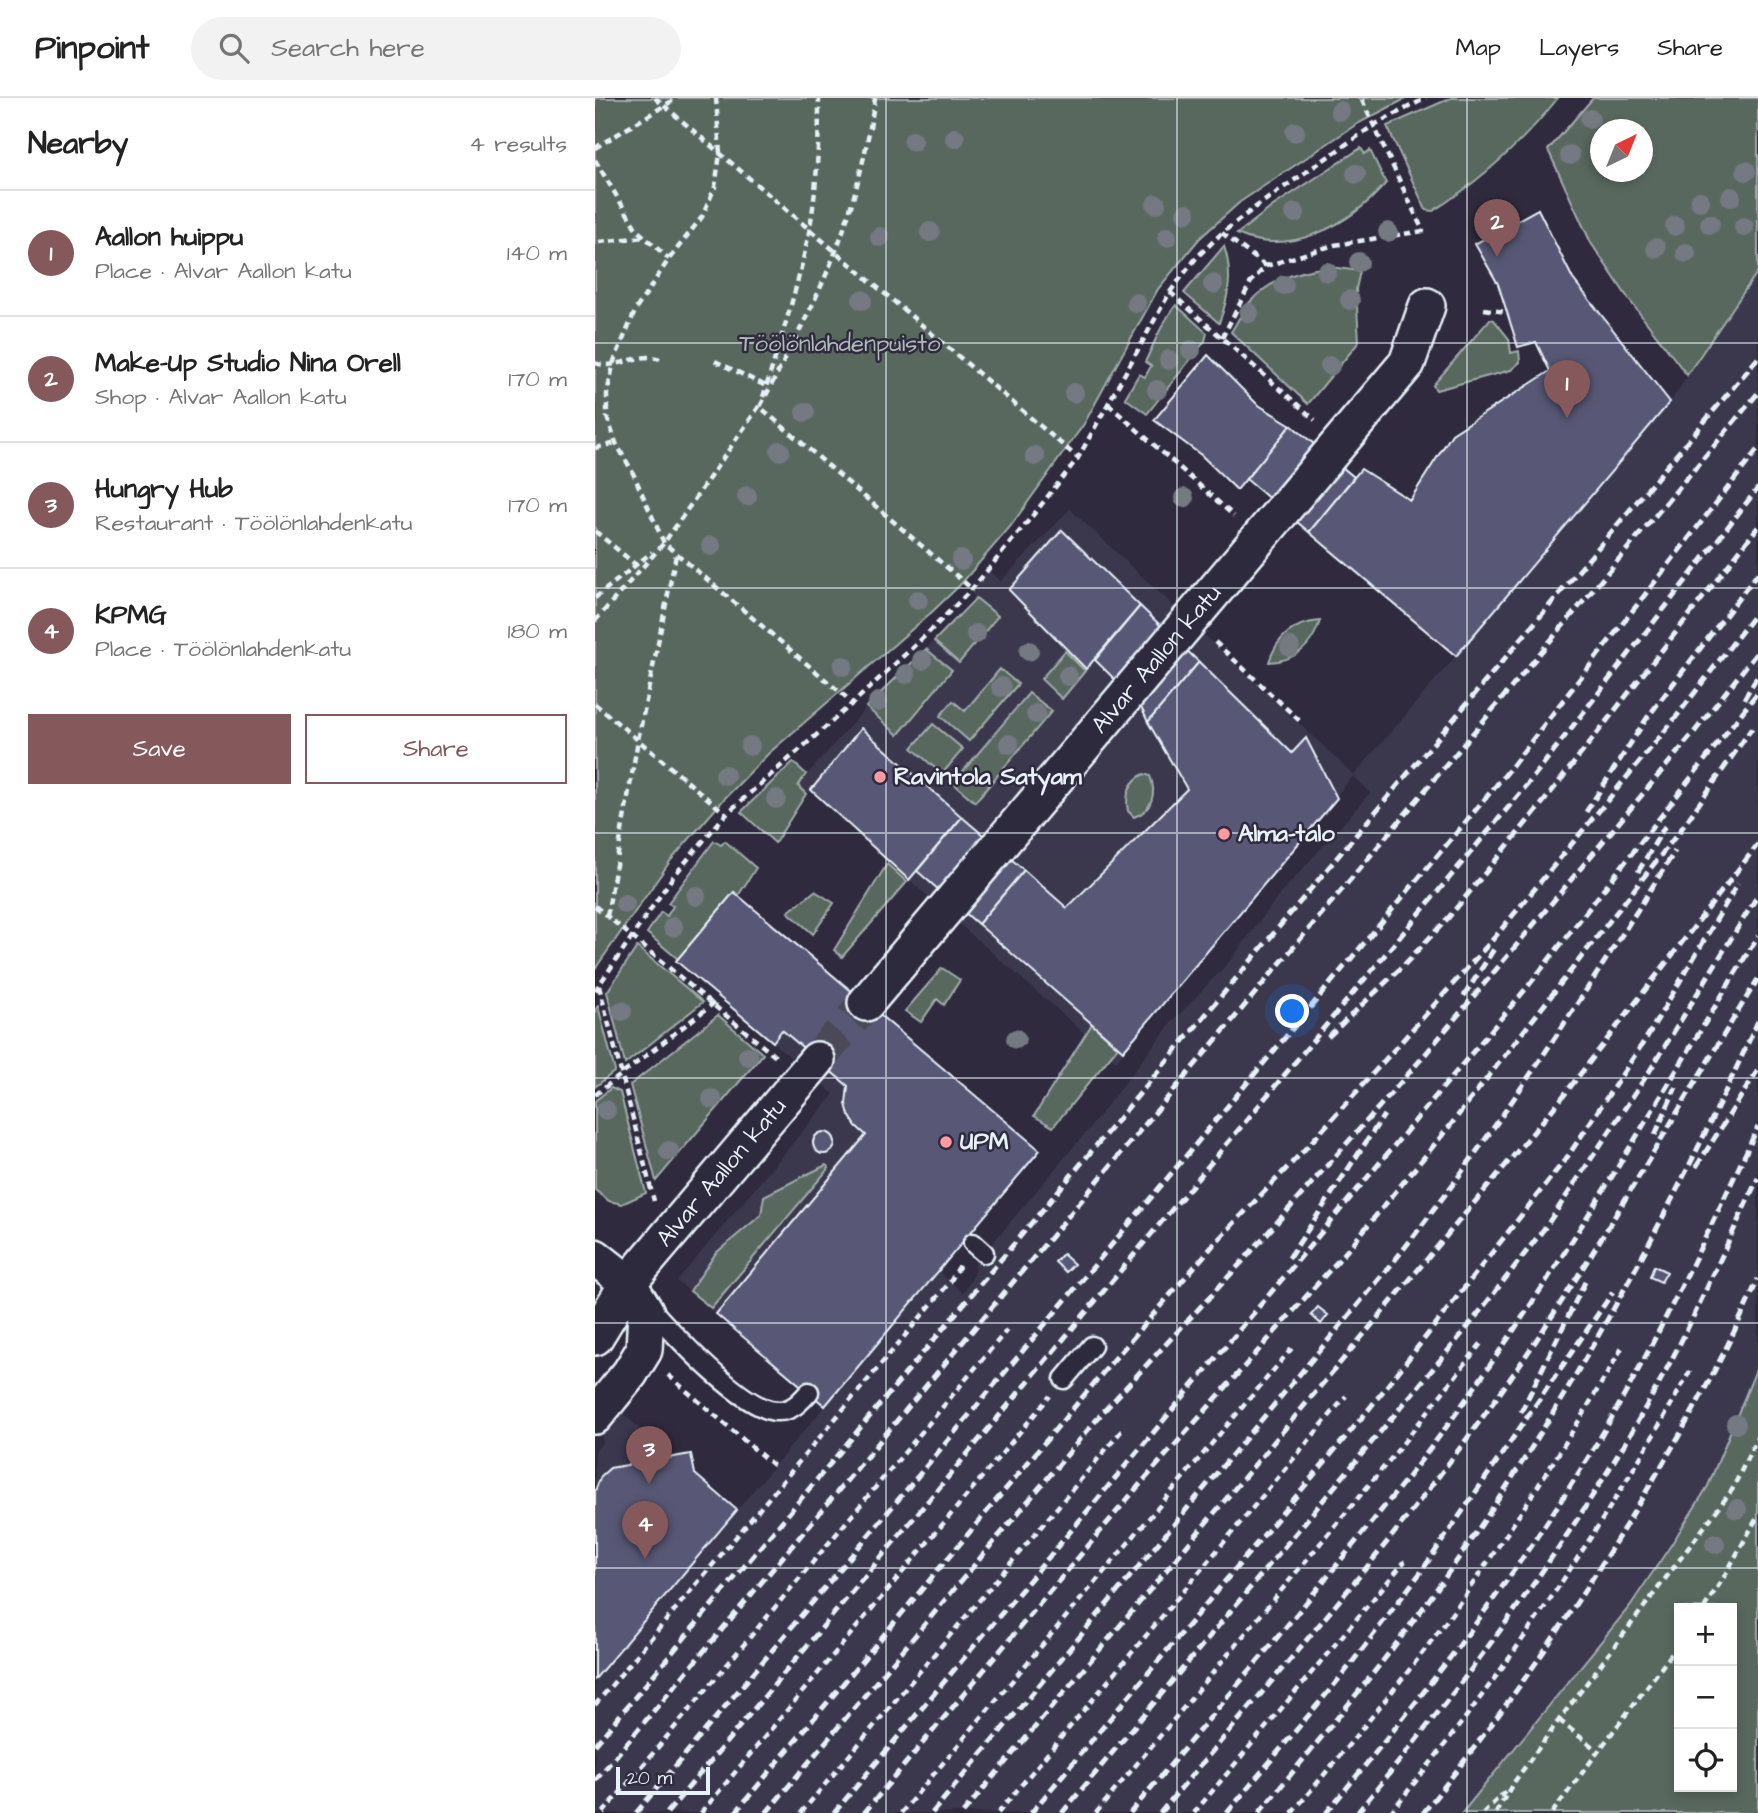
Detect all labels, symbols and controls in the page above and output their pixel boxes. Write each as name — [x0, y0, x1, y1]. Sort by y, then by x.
search box — [191, 17, 681, 80]
text: Pinpoint — [35, 25, 149, 71]
icon: search — [215, 29, 253, 67]
text: Search here — [271, 30, 425, 66]
text: Map — [1456, 31, 1501, 65]
text: Layers — [1539, 31, 1619, 65]
text: Share — [1657, 31, 1723, 65]
north arrow — [1590, 119, 1653, 182]
text: Nearby — [28, 123, 128, 165]
text: 4 results — [469, 128, 567, 160]
pin: 2 — [1474, 199, 1520, 257]
text: Aallon huippu — [95, 219, 243, 255]
text: 1 — [50, 237, 52, 269]
text: 140 m — [507, 237, 567, 269]
text: Place · Alvar Aallon katu — [95, 255, 352, 287]
park label: Töölönlahdenpuisto — [740, 327, 941, 361]
text: Make-Up Studio Nina Orell — [95, 345, 401, 381]
pin: 1 — [1544, 360, 1590, 418]
text: 2 — [44, 363, 58, 395]
text: 170 m — [508, 363, 567, 395]
text: Shop · Alvar Aallon katu — [95, 381, 347, 413]
text: Hungry Hub — [95, 471, 233, 507]
text: 3 — [45, 489, 57, 521]
text: 170 m — [508, 489, 567, 521]
text: Restaurant · Töölönlahdenkatu — [95, 507, 412, 539]
street label: Alvar Aallon katu — [1084, 577, 1229, 741]
text: KPMG — [95, 597, 167, 633]
text: 4 — [43, 615, 59, 647]
text: 180 m — [508, 615, 567, 647]
text: Place · Töölönlahdenkatu — [95, 633, 351, 665]
button: Save — [28, 714, 291, 784]
button: Share — [305, 714, 567, 784]
place label: Ravintola Satyam — [894, 760, 1082, 796]
marker: Ravintola Satyam — [872, 769, 888, 785]
place label: Alma-talo — [1238, 817, 1335, 851]
marker: Alma-talo — [1216, 826, 1232, 842]
your location — [1275, 994, 1309, 1028]
street label: Alvar Aallon katu — [649, 1091, 795, 1254]
place label: UPM — [960, 1125, 1009, 1159]
marker: UPM — [938, 1134, 954, 1150]
pin: 3 — [626, 1426, 672, 1484]
pin: 4 — [622, 1501, 668, 1559]
map controls — [1674, 1603, 1737, 1792]
button: + — [1674, 1603, 1737, 1666]
button: − — [1674, 1666, 1737, 1729]
button: locate — [1674, 1729, 1737, 1792]
scale bar — [616, 1764, 711, 1796]
text: 20 m — [627, 1765, 672, 1792]

